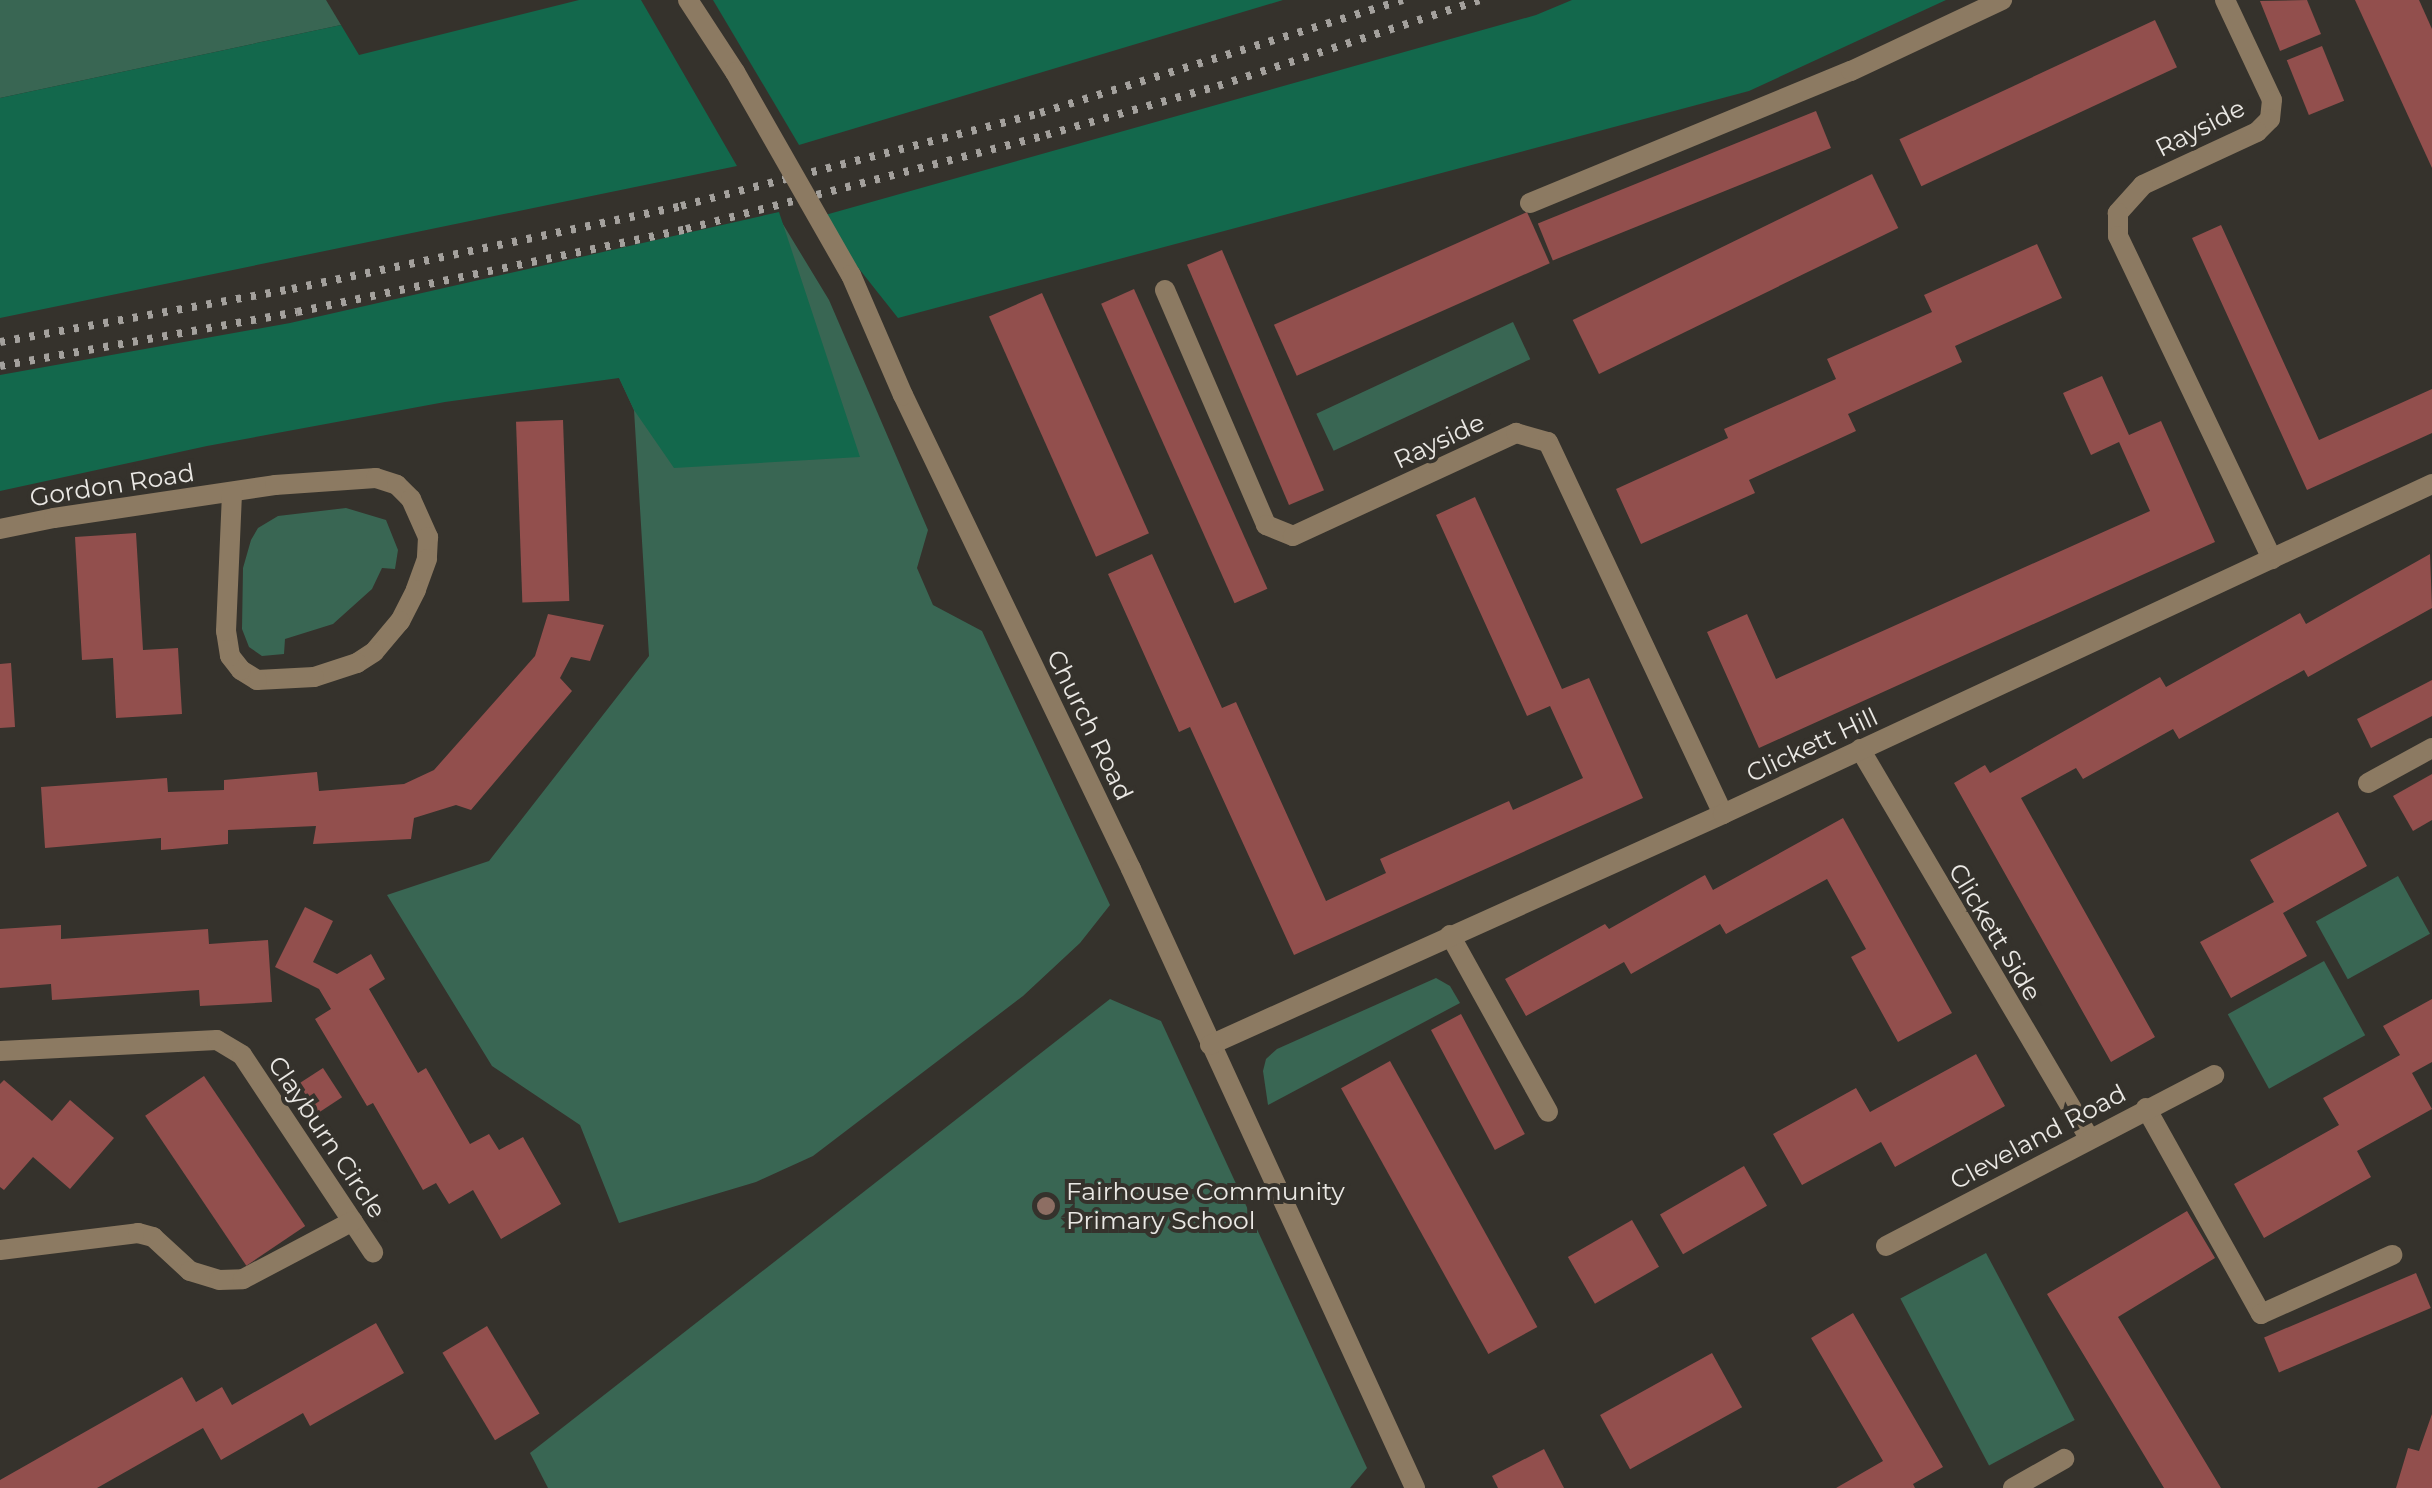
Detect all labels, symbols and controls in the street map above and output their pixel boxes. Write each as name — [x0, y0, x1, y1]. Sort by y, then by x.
street label: Rayside — [2150, 93, 2250, 163]
street label: Rayside — [1389, 407, 1489, 475]
street label: Gordon Road — [28, 457, 196, 513]
street label: Church Road — [1041, 645, 1139, 805]
street label: Clickett Hill — [1742, 701, 1882, 789]
street label: Clickett Side — [1942, 858, 2048, 1006]
street label: Clayburn Circle — [262, 1050, 392, 1224]
street label: Cleveland Road — [1945, 1078, 2131, 1196]
place label: Fairhouse Community Primary School — [1066, 1177, 1345, 1236]
marker: Fairhouse Community Primary School — [1035, 1195, 1057, 1217]

